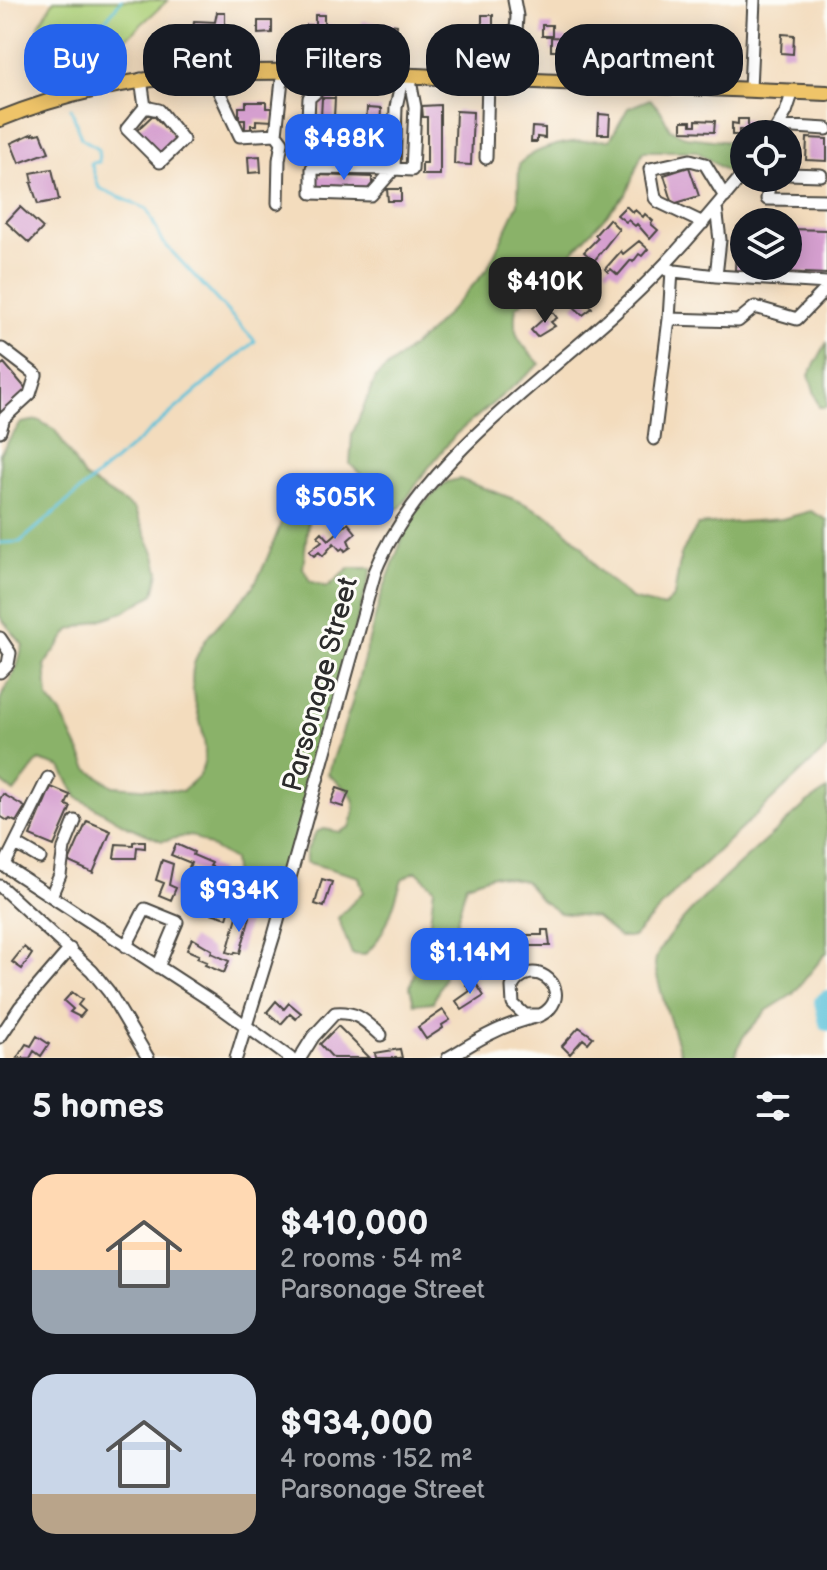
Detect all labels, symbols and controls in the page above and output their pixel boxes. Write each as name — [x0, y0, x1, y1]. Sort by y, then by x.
chip: Buy — [24, 24, 127, 96]
chip: Rent — [143, 24, 260, 96]
chip: Filters — [276, 24, 410, 96]
chip: New — [426, 24, 539, 96]
chip: Apartment — [555, 24, 743, 96]
pin: $488K — [288, 114, 400, 182]
map controls — [730, 120, 802, 280]
button: locate — [730, 120, 802, 192]
text: $488K — [303, 124, 385, 155]
button: layers — [730, 208, 802, 280]
pin: $410K — [489, 257, 601, 325]
text: $410K — [507, 267, 583, 298]
pin: $505K — [279, 473, 391, 541]
text: $505K — [294, 483, 376, 514]
street label: Parsonage Street — [276, 573, 365, 795]
pin: $934K — [183, 866, 295, 934]
text: $934K — [199, 876, 279, 907]
pin: $1.14M — [405, 928, 535, 996]
text: $1.14M — [429, 938, 511, 969]
icon: filters — [751, 1084, 795, 1128]
text: 5 homes — [32, 1086, 164, 1127]
text: $410,000 — [280, 1203, 428, 1244]
icon: home — [96, 1206, 192, 1302]
text: 2 rooms · 54 m² — [280, 1244, 463, 1275]
text: Parsonage Street — [280, 1275, 485, 1306]
text: $934,000 — [280, 1403, 433, 1444]
icon: home — [96, 1406, 192, 1502]
text: 4 rooms · 152 m² — [280, 1444, 473, 1475]
text: Parsonage Street — [280, 1475, 485, 1506]

